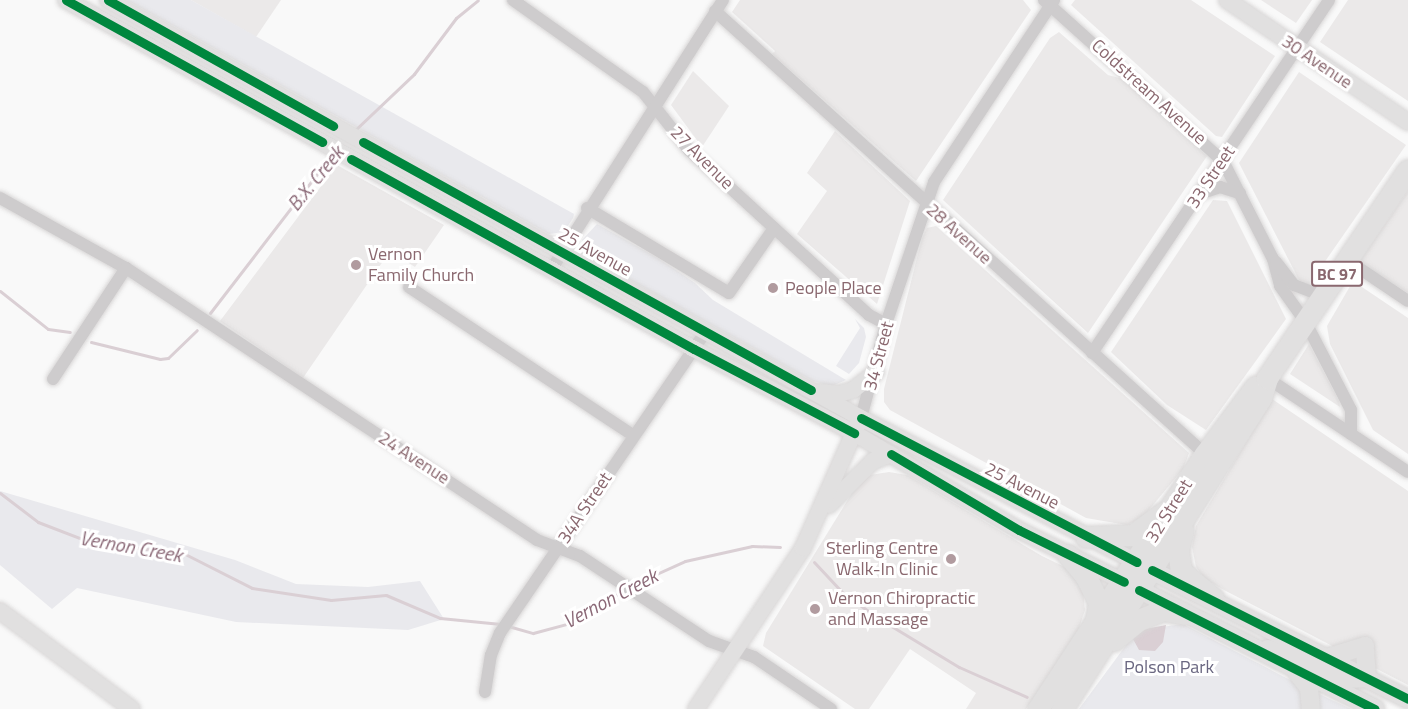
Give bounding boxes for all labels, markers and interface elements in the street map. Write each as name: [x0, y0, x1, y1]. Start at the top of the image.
street label: 30 Avenue: [1278, 31, 1356, 93]
street label: Coldstream Avenue: [1087, 35, 1211, 149]
street label: 27 Avenue: [666, 122, 738, 194]
water label: B.X. Creek: [282, 141, 348, 215]
street label: 33 Street: [1182, 142, 1240, 212]
street label: 28 Avenue: [922, 199, 996, 269]
street label: 25 Avenue: [555, 223, 635, 281]
place label: Vernon Family Church: [368, 244, 474, 286]
marker: Vernon Family Church: [349, 258, 363, 272]
road number: BC 97: [1310, 261, 1364, 287]
place label: People Place: [785, 277, 882, 299]
marker: People Place: [766, 281, 780, 295]
street label: 34 Street: [859, 319, 899, 393]
street label: 24 Avenue: [374, 427, 454, 489]
street label: 25 Avenue: [981, 458, 1063, 514]
street label: 34A Street: [553, 468, 617, 548]
street label: 32 Street: [1141, 475, 1197, 547]
water label: Vernon Creek: [78, 525, 184, 567]
place label: Sterling Centre Walk-In Clinic: [826, 538, 938, 580]
marker: Sterling Centre Walk-In Clinic: [942, 550, 960, 568]
water label: Vernon Creek: [559, 563, 661, 633]
place label: Vernon Chiropractic and Massage: [828, 588, 976, 630]
marker: Vernon Chiropractic and Massage: [806, 600, 824, 618]
park label: Polson Park: [1124, 656, 1214, 678]

